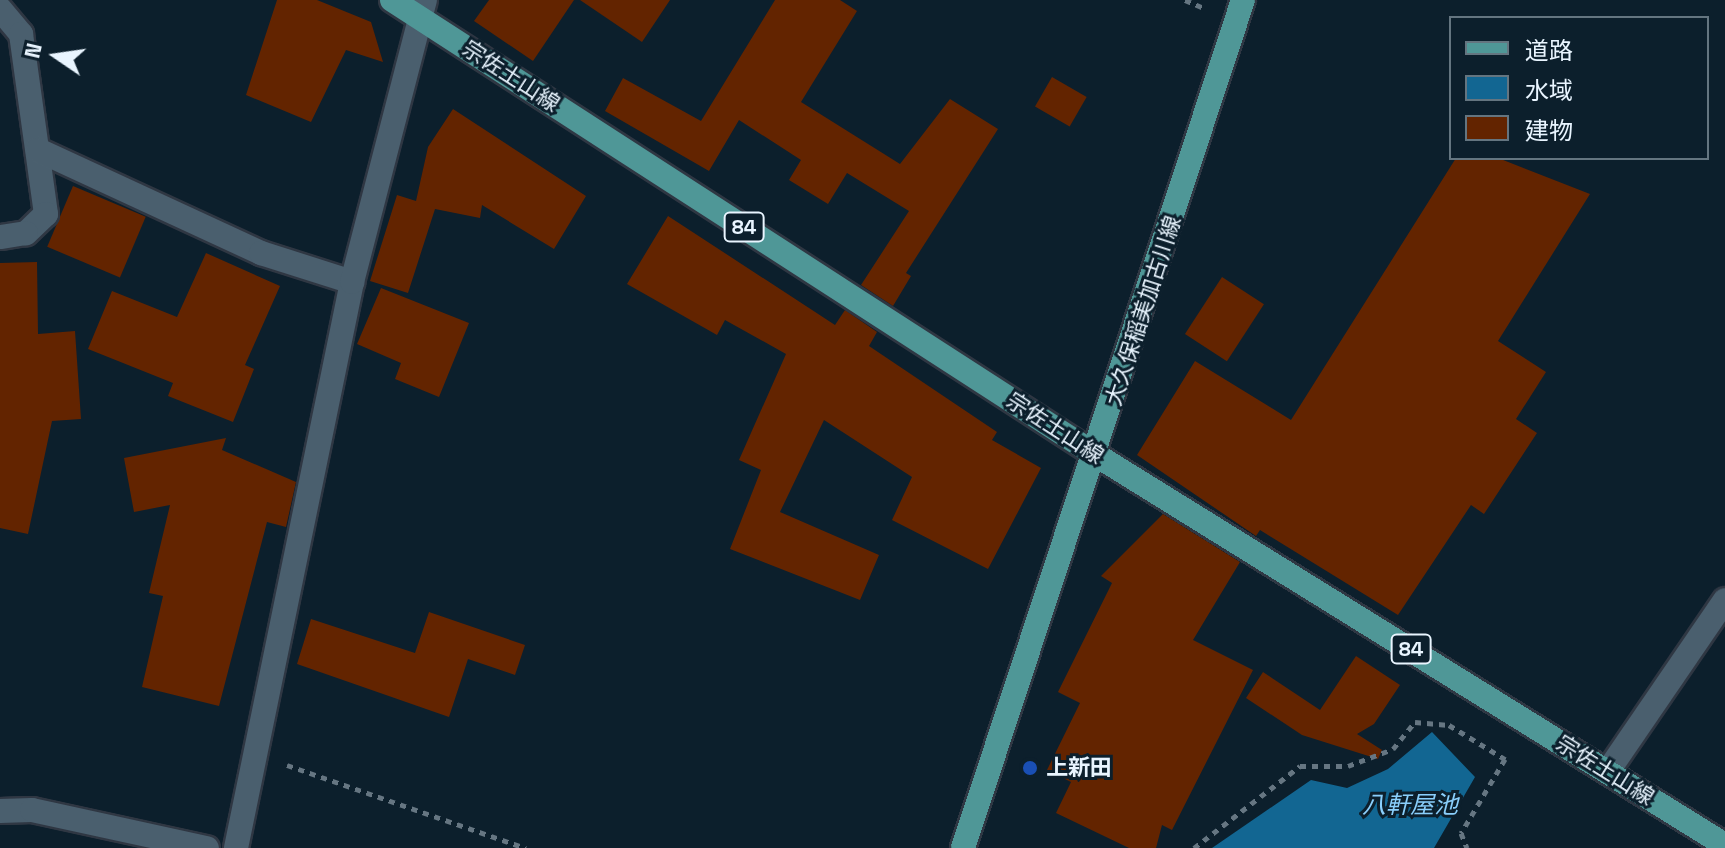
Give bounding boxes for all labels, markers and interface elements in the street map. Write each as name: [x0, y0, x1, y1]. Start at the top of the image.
north arrow: [16, 16, 96, 96]
legend: [1449, 16, 1709, 160]
street label: 宗佐土山線: [458, 35, 564, 117]
text: 道路: [1525, 35, 1573, 66]
text: N: [17, 40, 48, 61]
text: 水域: [1525, 75, 1573, 106]
text: 建物: [1525, 115, 1573, 146]
road number: 84: [722, 211, 766, 243]
street label: 大久保稲美加古川線: [1100, 213, 1186, 409]
street label: 宗佐土山線: [1002, 387, 1108, 469]
road number: 84: [1389, 633, 1433, 665]
street label: 宗佐土山線: [1551, 730, 1659, 810]
place label: 上新田: [1046, 755, 1112, 781]
marker: 上新田: [1021, 759, 1039, 777]
water label: 八軒屋池: [1362, 791, 1458, 819]

